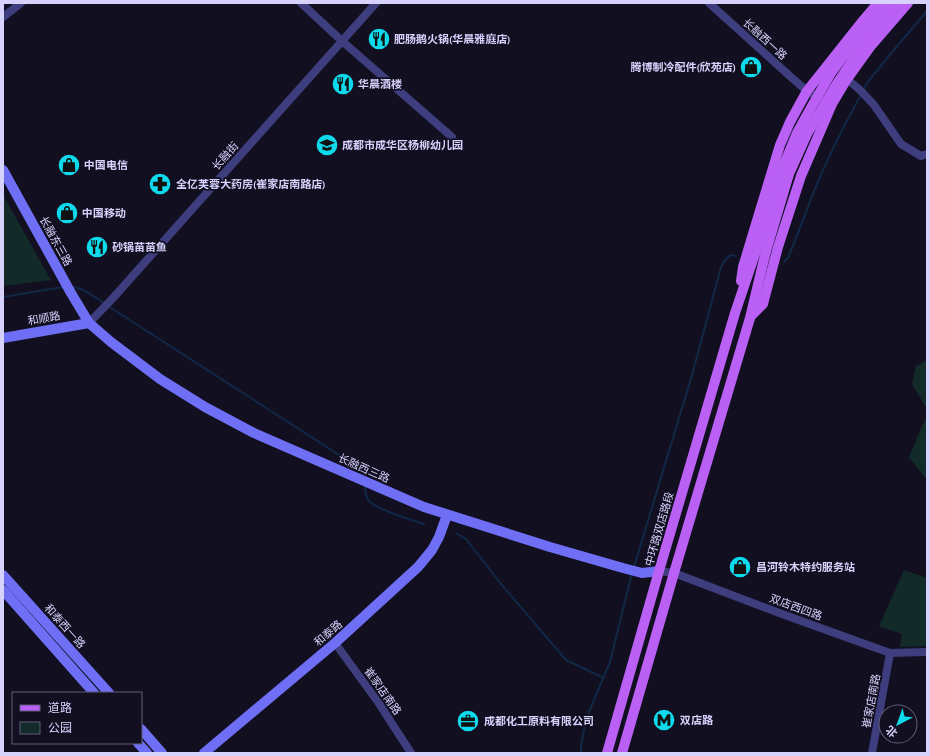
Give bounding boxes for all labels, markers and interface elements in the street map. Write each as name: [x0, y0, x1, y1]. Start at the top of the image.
street label: 长融西一路: [741, 16, 789, 62]
restaurant icon: 肥肠鹅火锅(华晨雅庭店): [366, 26, 392, 52]
place label: 肥肠鹅火锅(华晨雅庭店): [394, 33, 511, 45]
shop icon: 腾博制冷配件(欣苑店): [738, 54, 764, 80]
place label: 腾博制冷配件(欣苑店): [630, 61, 736, 73]
restaurant icon: 华晨酒楼: [330, 71, 356, 97]
place label: 华晨酒楼: [358, 78, 402, 90]
school or university icon: 成都市成华区杨柳幼儿园: [314, 132, 340, 158]
place label: 成都市成华区杨柳幼儿园: [342, 139, 463, 151]
street label: 长融街: [210, 140, 240, 172]
shop icon: 中国电信: [56, 152, 82, 178]
place label: 中国电信: [84, 159, 128, 171]
pharmacy icon: 全亿芙蓉大药房(崔家店南路店): [147, 171, 173, 197]
place label: 全亿芙蓉大药房(崔家店南路店): [176, 178, 326, 190]
shop icon: 中国移动: [54, 200, 80, 226]
place label: 中国移动: [82, 207, 126, 219]
street label: 长融东三路: [37, 214, 75, 268]
restaurant icon: 砂锅苗苗鱼: [84, 234, 110, 260]
place label: 砂锅苗苗鱼: [112, 241, 167, 253]
street label: 和顺路: [27, 309, 61, 327]
street label: 长融西三路: [336, 451, 392, 485]
street label: 中环路双店路段: [643, 490, 675, 568]
shop icon: 昌河铃木特约服务站: [727, 554, 753, 580]
place label: 昌河铃木特约服务站: [756, 561, 855, 573]
street label: 双店西四路: [768, 592, 824, 622]
street label: 和泰西一路: [42, 602, 88, 650]
street label: 和泰路: [312, 618, 344, 648]
street label: 崔家店南路: [362, 665, 404, 717]
street label: 崔家店南路: [860, 673, 882, 729]
legend: [12, 692, 142, 744]
text: 道路: [48, 701, 72, 714]
north arrow: [878, 704, 918, 744]
metro station icon: 双店路: [651, 707, 677, 733]
office icon: 成都化工原料有限公司: [455, 708, 481, 734]
place label: 双店路: [680, 714, 714, 726]
place label: 成都化工原料有限公司: [484, 715, 594, 727]
text: 公园: [48, 722, 72, 734]
text: 北: [884, 723, 900, 739]

